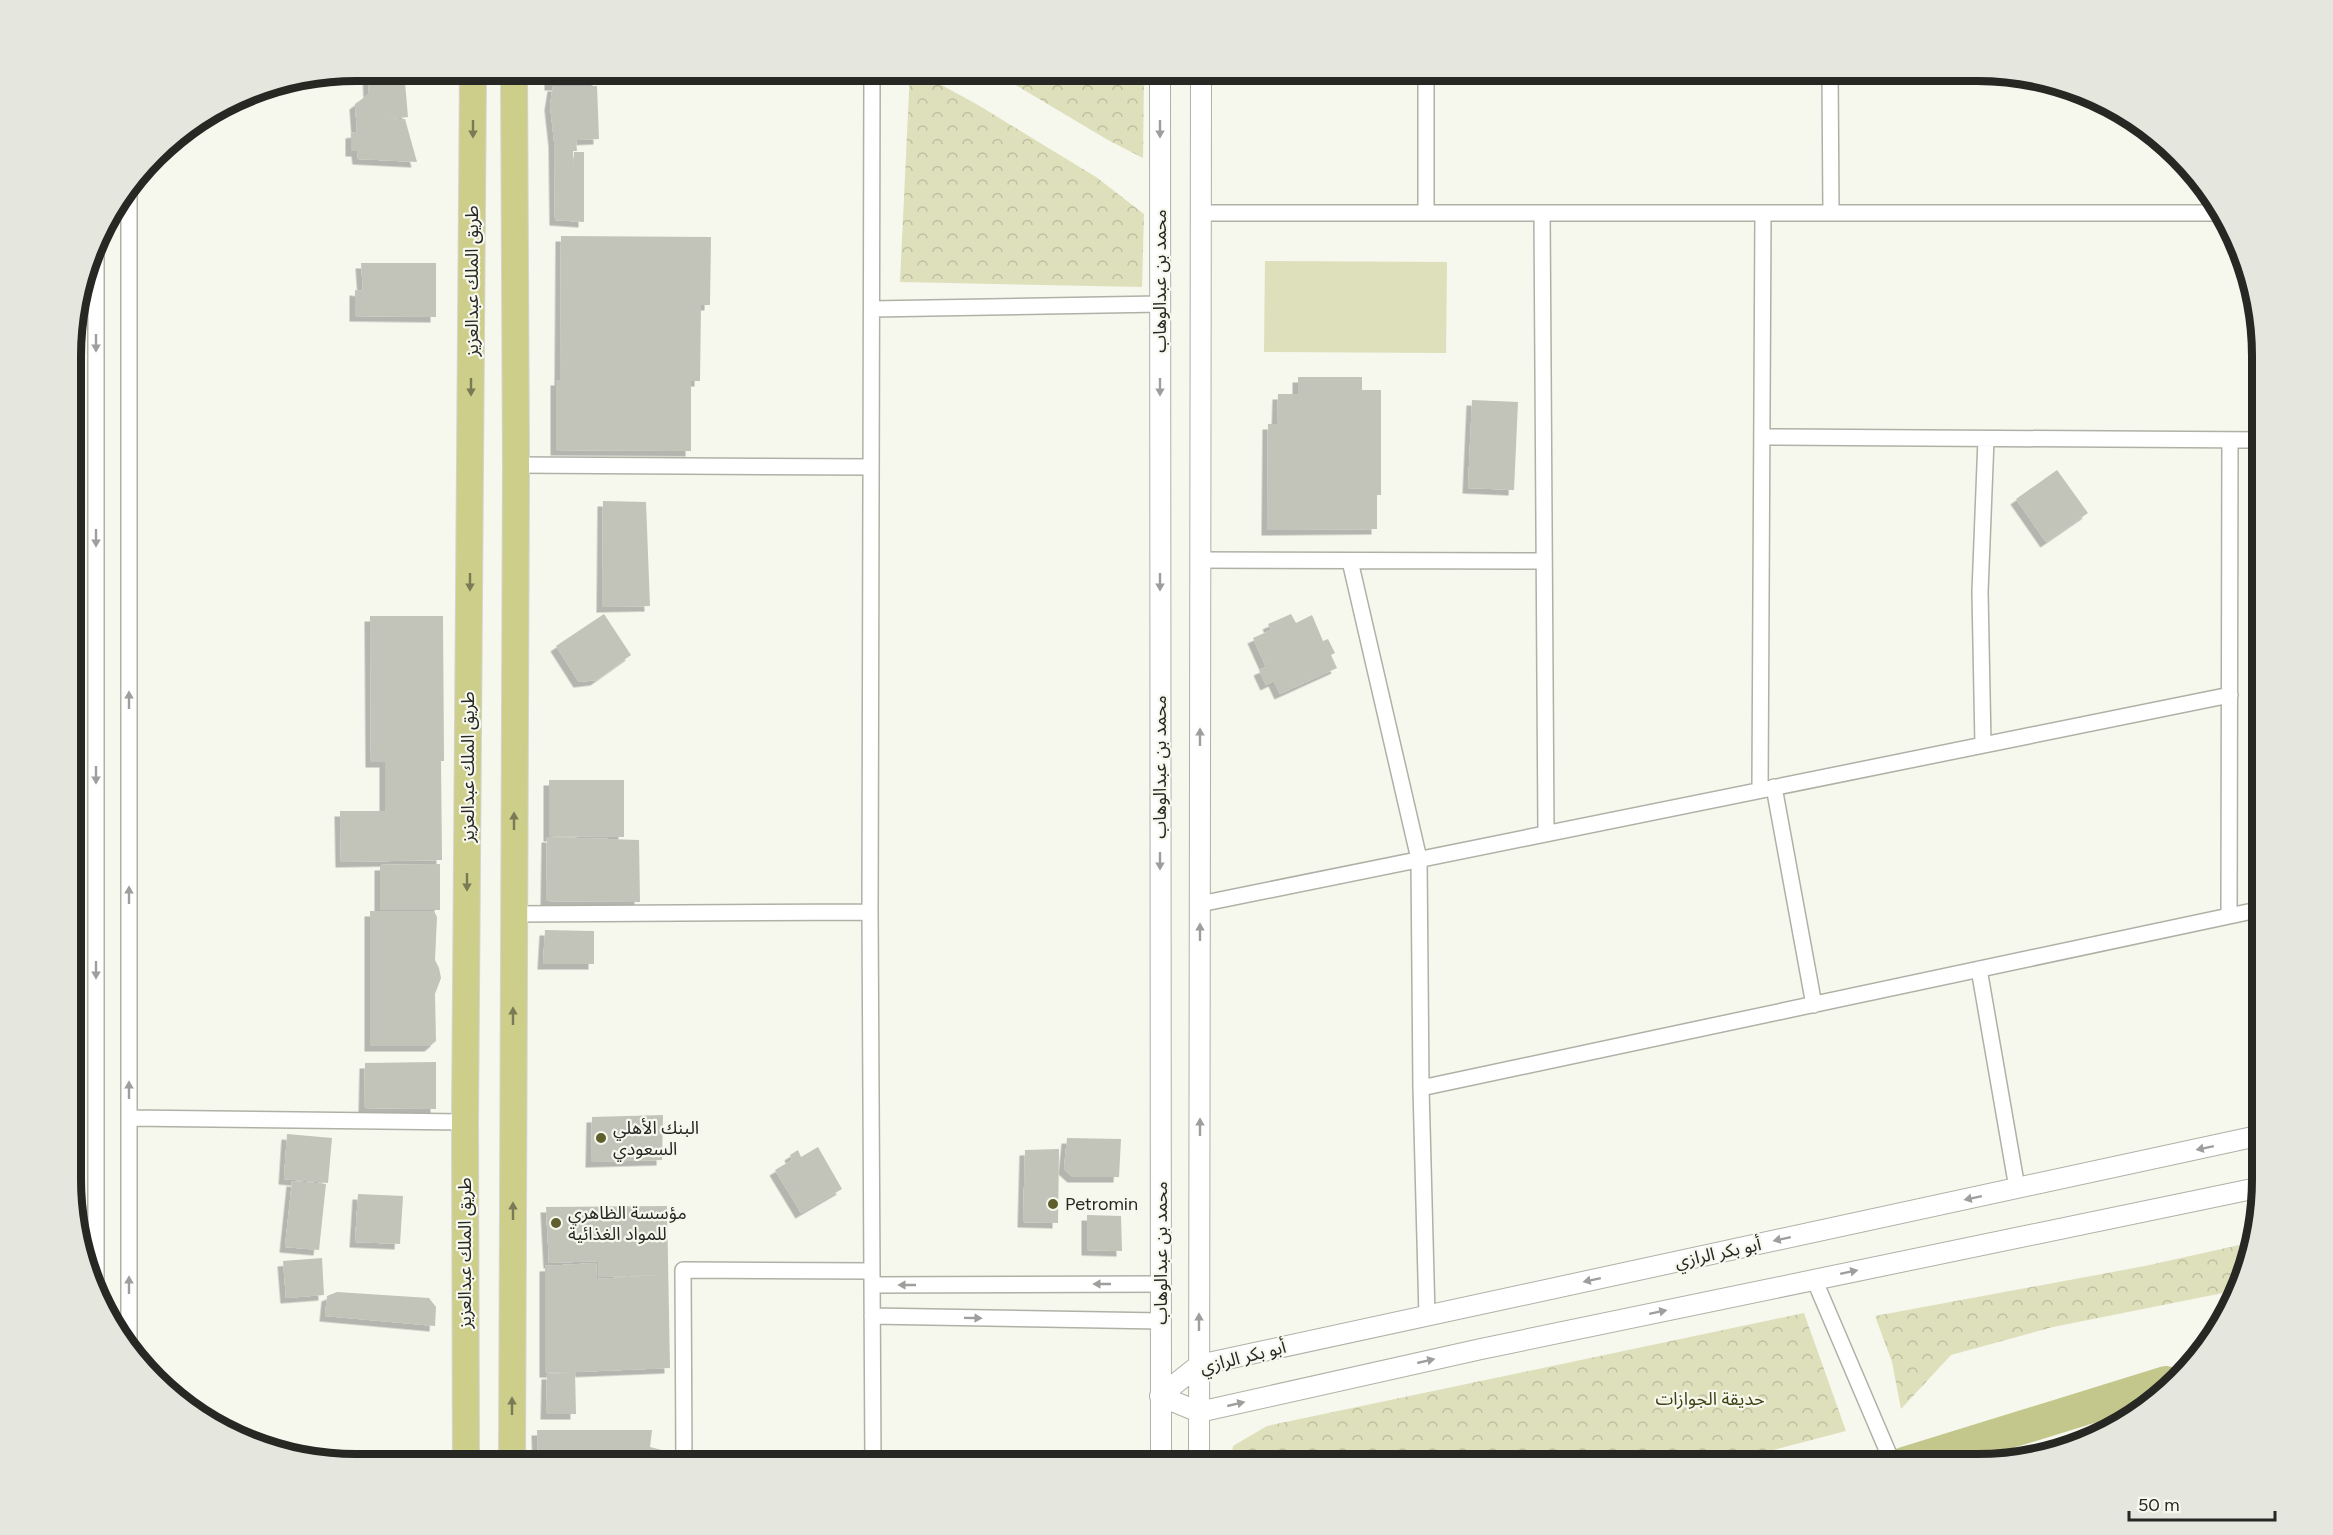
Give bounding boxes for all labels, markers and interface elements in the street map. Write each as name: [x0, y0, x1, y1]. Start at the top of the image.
one-way arrow: [468, 119, 478, 138]
one-way arrow: [1155, 120, 1165, 139]
street label: طريق الملك عبدالعزيز: [461, 205, 483, 358]
street label: محمد بن عبدالوهاب: [1149, 209, 1171, 353]
one-way arrow: [91, 334, 101, 353]
one-way arrow: [466, 377, 476, 396]
one-way arrow: [1155, 378, 1165, 397]
one-way arrow: [91, 529, 101, 548]
one-way arrow: [465, 572, 474, 591]
one-way arrow: [1155, 573, 1165, 592]
one-way arrow: [124, 690, 134, 709]
street label: طريق الملك عبدالعزيز: [457, 691, 479, 844]
street label: محمد بن عبدالوهاب: [1149, 695, 1171, 839]
one-way arrow: [1195, 727, 1205, 746]
one-way arrow: [91, 766, 101, 785]
one-way arrow: [509, 811, 519, 830]
one-way arrow: [1155, 852, 1165, 871]
one-way arrow: [462, 872, 472, 891]
one-way arrow: [124, 885, 134, 904]
one-way arrow: [1195, 922, 1205, 941]
one-way arrow: [91, 961, 101, 980]
one-way arrow: [508, 1006, 518, 1025]
one-way arrow: [124, 1080, 134, 1099]
place label: البنك الأهلي السعودي: [613, 1117, 699, 1162]
one-way arrow: [1195, 1117, 1205, 1136]
marker: البنك الأهلي السعودي: [594, 1131, 608, 1145]
one-way arrow: [2195, 1143, 2214, 1153]
street label: طريق الملك عبدالعزيز: [454, 1177, 476, 1330]
street label: محمد بن عبدالوهاب: [1150, 1181, 1172, 1325]
place label: Petromin: [1065, 1193, 1138, 1215]
one-way arrow: [1964, 1193, 1982, 1203]
marker: Petromin: [1046, 1197, 1060, 1211]
one-way arrow: [508, 1201, 518, 1220]
place label: مؤسسة الظاهري للمواد الغذائية: [568, 1202, 687, 1245]
marker: مؤسسة الظاهري للمواد الغذائية: [549, 1216, 563, 1230]
street label: أبو بكر الرازي: [1673, 1233, 1764, 1275]
one-way arrow: [1773, 1235, 1792, 1244]
one-way arrow: [1839, 1267, 1858, 1276]
one-way arrow: [124, 1275, 134, 1294]
one-way arrow: [1582, 1276, 1601, 1285]
one-way arrow: [1093, 1279, 1112, 1289]
one-way arrow: [898, 1280, 917, 1290]
one-way arrow: [1648, 1307, 1667, 1316]
one-way arrow: [1194, 1312, 1204, 1331]
one-way arrow: [963, 1313, 982, 1323]
street label: أبو بكر الرازي: [1198, 1335, 1289, 1380]
one-way arrow: [1417, 1356, 1436, 1365]
park label: حديقة الجوازات: [1655, 1388, 1765, 1410]
one-way arrow: [507, 1396, 517, 1415]
one-way arrow: [1227, 1399, 1246, 1408]
scale bar: [2129, 1484, 2274, 1522]
text: 50 m: [2138, 1494, 2180, 1516]

